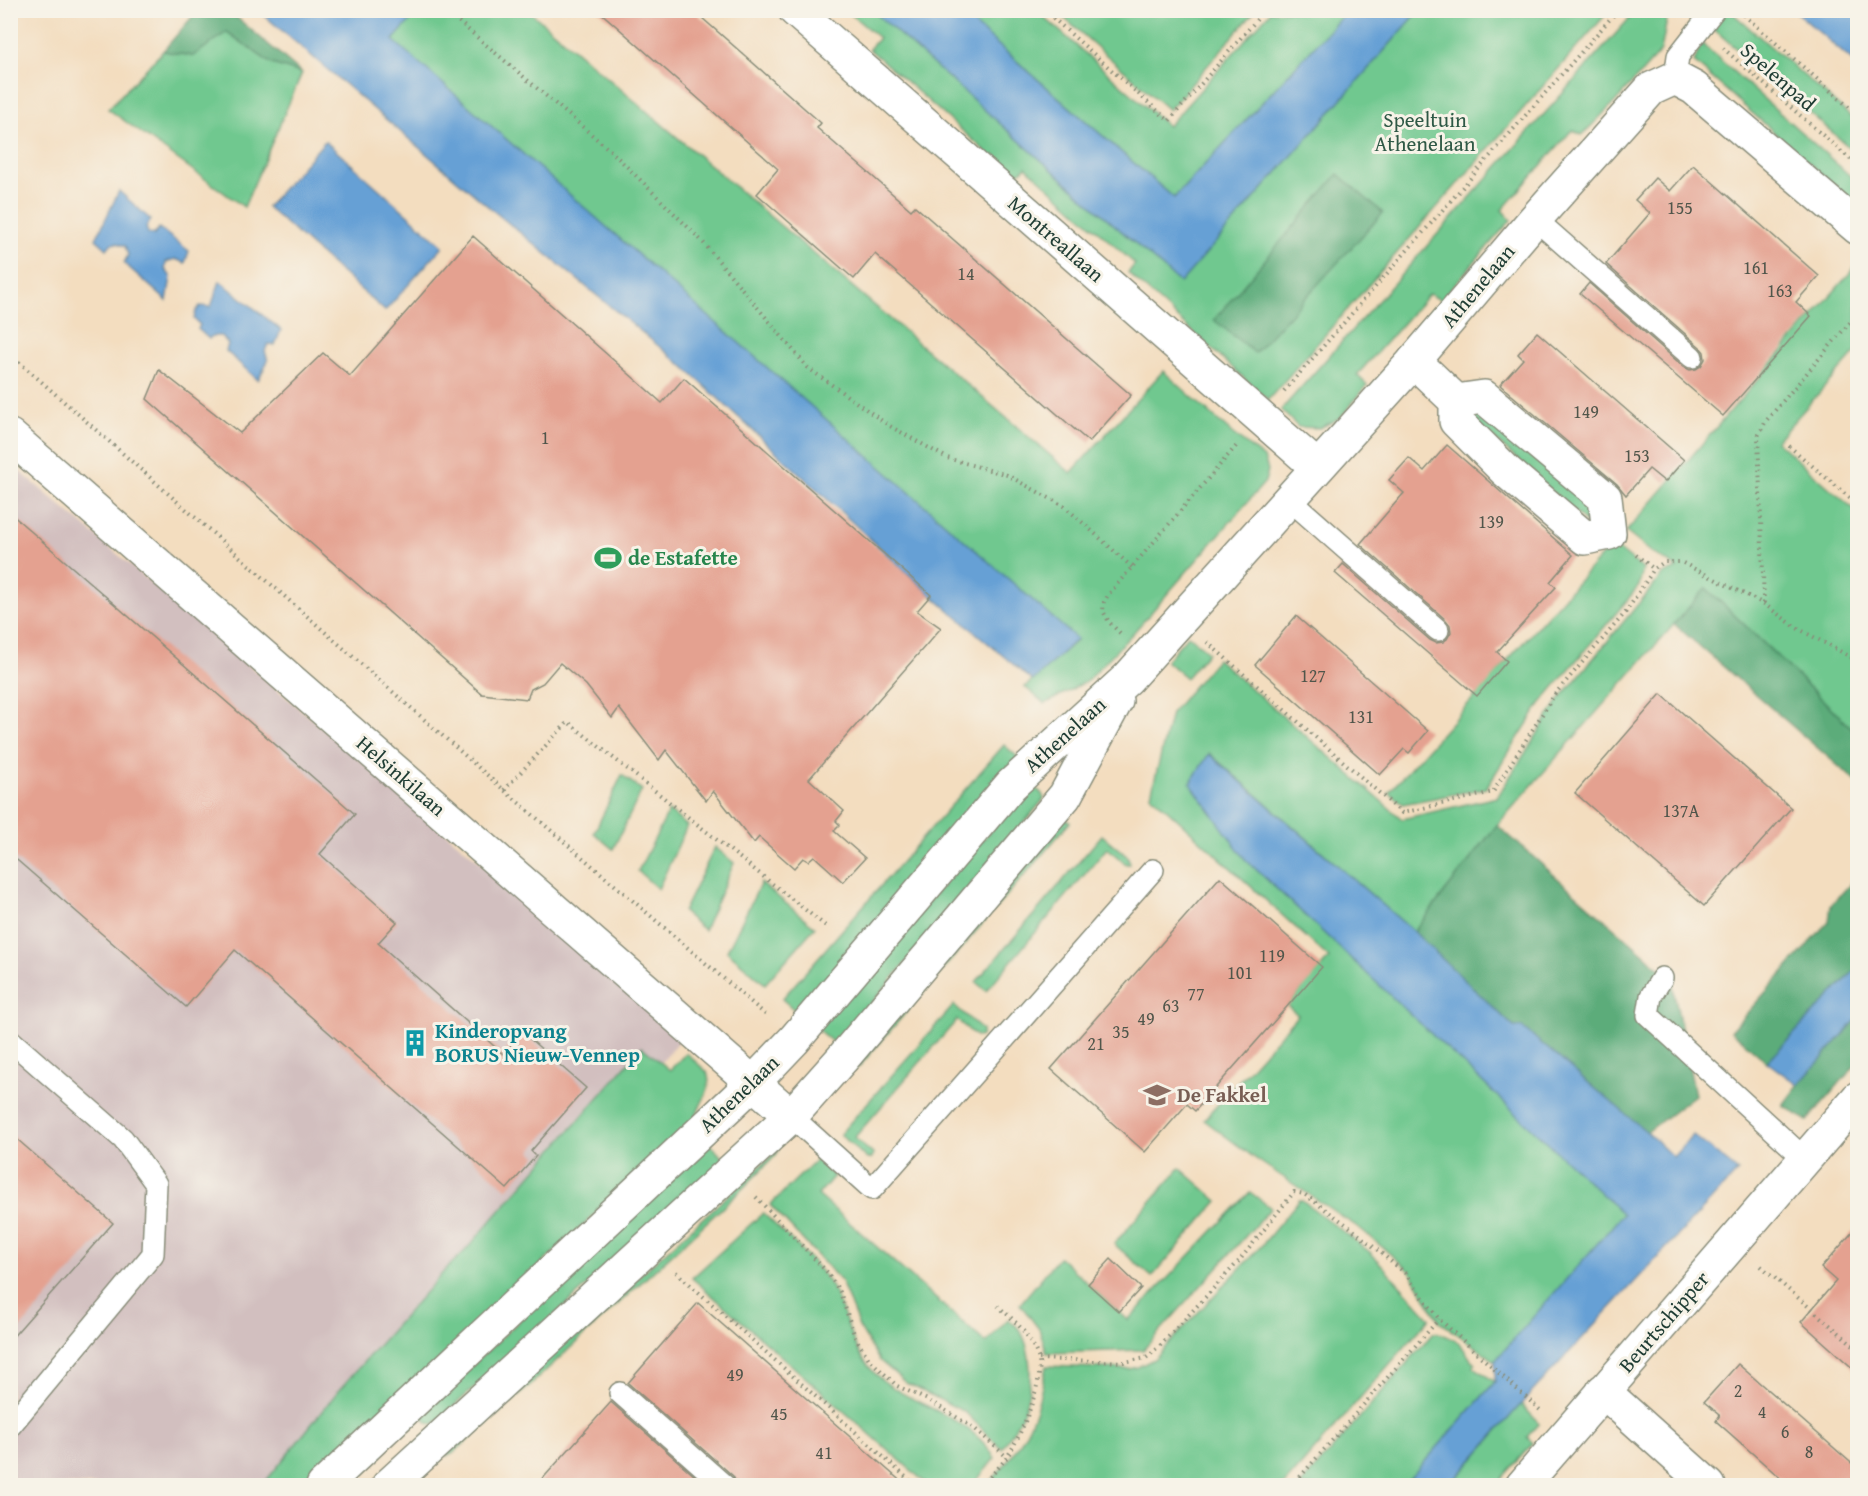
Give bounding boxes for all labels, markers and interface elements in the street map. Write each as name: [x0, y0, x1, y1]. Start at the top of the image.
street label: Spelenpad: [1734, 35, 1824, 119]
park label: Speeltuin Athenelaan: [1375, 104, 1476, 159]
street label: Montreallaan: [1001, 188, 1111, 289]
house number: 155: [1667, 194, 1693, 221]
street label: Athenelaan: [1433, 237, 1522, 334]
house number: 161: [1743, 254, 1769, 281]
house number: 14: [957, 260, 975, 287]
house number: 163: [1767, 277, 1793, 304]
house number: 149: [1573, 398, 1599, 425]
house number: 1: [541, 424, 549, 451]
house number: 153: [1624, 442, 1650, 469]
house number: 139: [1478, 508, 1504, 535]
place label: de Estafette: [628, 542, 738, 573]
sports icon: de Estafette: [593, 543, 623, 573]
house number: 127: [1300, 662, 1326, 689]
street label: Athenelaan: [1017, 689, 1113, 780]
house number: 131: [1348, 703, 1374, 730]
street label: Helsinkilaan: [350, 728, 453, 823]
house number: 137A: [1663, 797, 1700, 824]
house number: 119: [1259, 942, 1285, 969]
house number: 101: [1227, 959, 1253, 986]
house number: 77: [1187, 980, 1205, 1007]
house number: 63: [1162, 992, 1180, 1019]
house number: 49: [1137, 1005, 1155, 1032]
place label: Kinderopvang BORUS Nieuw-Vennep: [435, 1015, 640, 1070]
house number: 35: [1112, 1018, 1130, 1045]
building icon: Kinderopvang BORUS Nieuw-Vennep: [400, 1028, 430, 1058]
house number: 21: [1087, 1030, 1105, 1057]
street label: Athenelaan: [692, 1047, 786, 1140]
place label: De Fakkel: [1177, 1079, 1267, 1110]
school or university icon: De Fakkel: [1142, 1080, 1172, 1110]
street label: Beurtschipper: [1611, 1264, 1717, 1379]
house number: 49: [726, 1361, 744, 1388]
house number: 2: [1734, 1377, 1742, 1404]
house number: 4: [1758, 1398, 1766, 1425]
house number: 45: [770, 1400, 788, 1427]
house number: 6: [1781, 1418, 1789, 1445]
house number: 8: [1805, 1438, 1813, 1465]
house number: 41: [815, 1439, 833, 1466]

